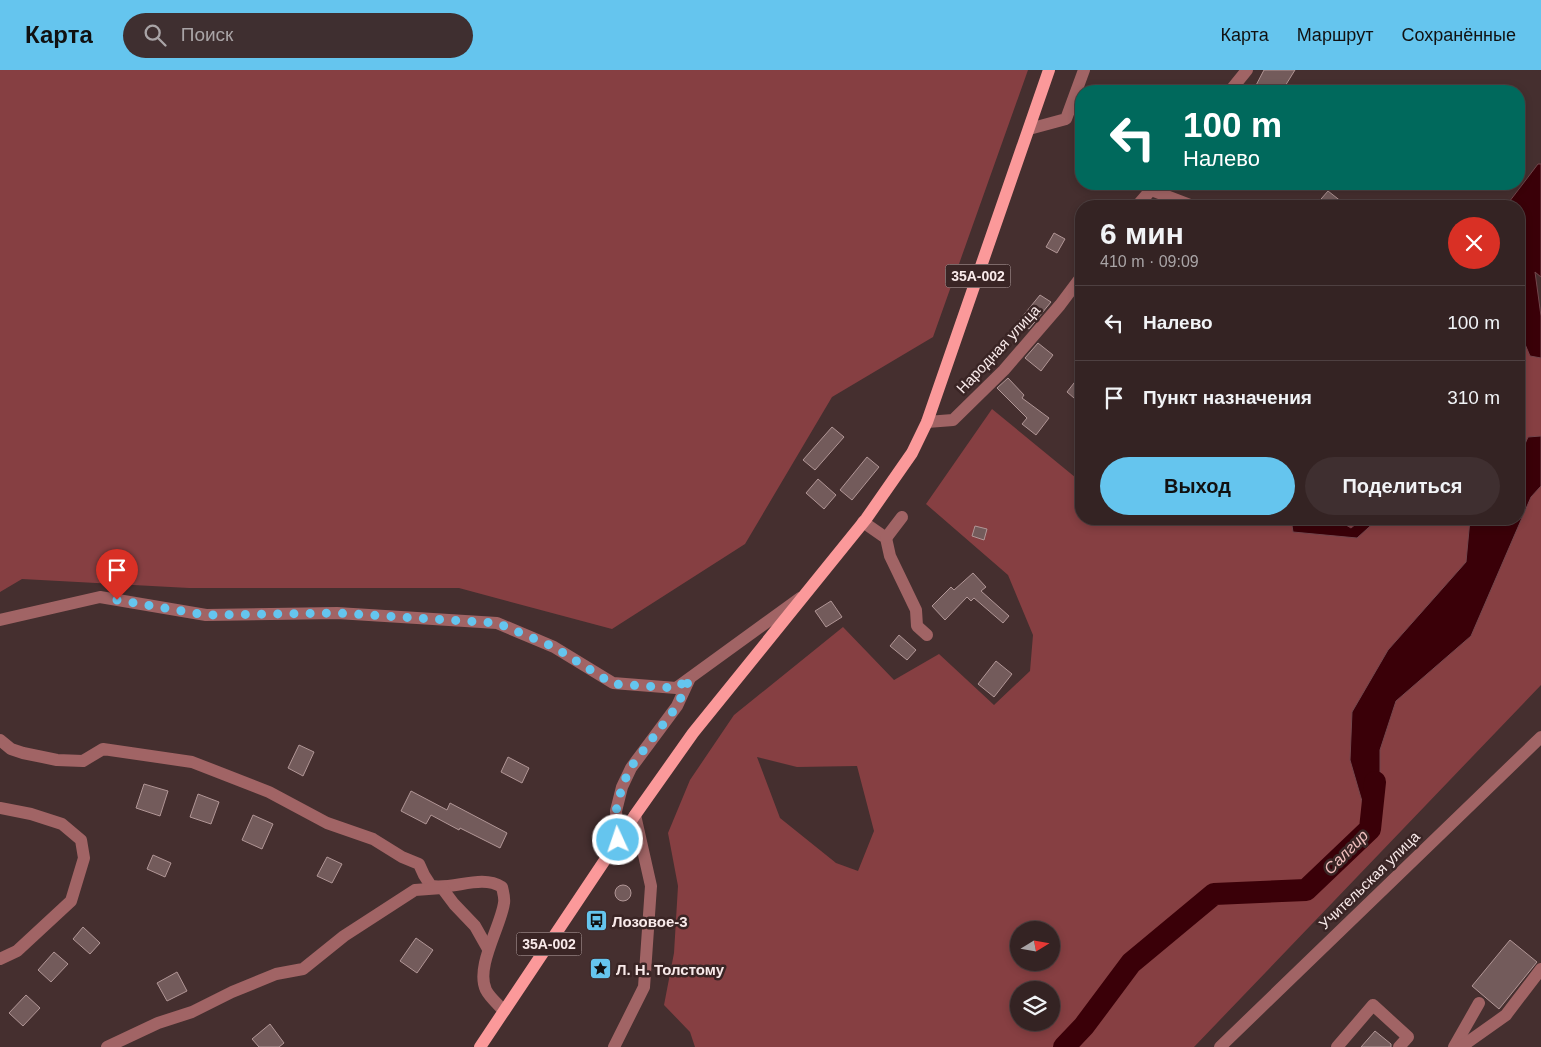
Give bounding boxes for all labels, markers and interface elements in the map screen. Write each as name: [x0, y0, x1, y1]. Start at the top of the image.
search box: [123, 13, 473, 58]
text: Карта: [25, 21, 93, 48]
icon: search: [141, 21, 169, 49]
text: Поиск: [181, 24, 233, 45]
text: Карта: [1221, 25, 1269, 45]
text: Маршрут: [1297, 25, 1373, 45]
text: Сохранённые: [1401, 25, 1516, 45]
icon: left: [1100, 105, 1165, 170]
text: 100 m: [1183, 105, 1282, 144]
text: Налево: [1183, 146, 1260, 171]
text: 6 мин: [1100, 217, 1184, 250]
button: close: [1448, 217, 1500, 269]
text: 410 m · 09:09: [1100, 253, 1199, 270]
road number: 35А-002: [946, 265, 1010, 288]
street label: Народная улица: [953, 301, 1044, 397]
icon: left: [1100, 309, 1128, 337]
text: Налево: [1143, 312, 1213, 333]
text: 100 m: [1447, 312, 1500, 333]
icon: arrive: [1100, 384, 1128, 412]
text: Пункт назначения: [1143, 387, 1312, 408]
text: 310 m: [1447, 387, 1500, 408]
button: Выход: [1100, 457, 1295, 515]
button: Поделиться: [1305, 457, 1500, 515]
pin: [96, 549, 138, 600]
icon: arrive: [103, 556, 131, 584]
position arrow: [591, 813, 643, 865]
water label: Салгир: [1320, 826, 1372, 878]
street label: Учительская улица: [1315, 827, 1423, 932]
bus stop icon: Лозовое-3: [584, 909, 608, 933]
place label: Лозовое-3: [612, 913, 688, 930]
north arrow: [1010, 921, 1060, 971]
map controls: [1010, 921, 1060, 1031]
road number: 35А-002: [516, 932, 582, 956]
place icon: Л. Н. Толстому: [588, 957, 612, 981]
place label: Л. Н. Толстому: [616, 961, 725, 978]
button: layers: [1010, 981, 1060, 1031]

